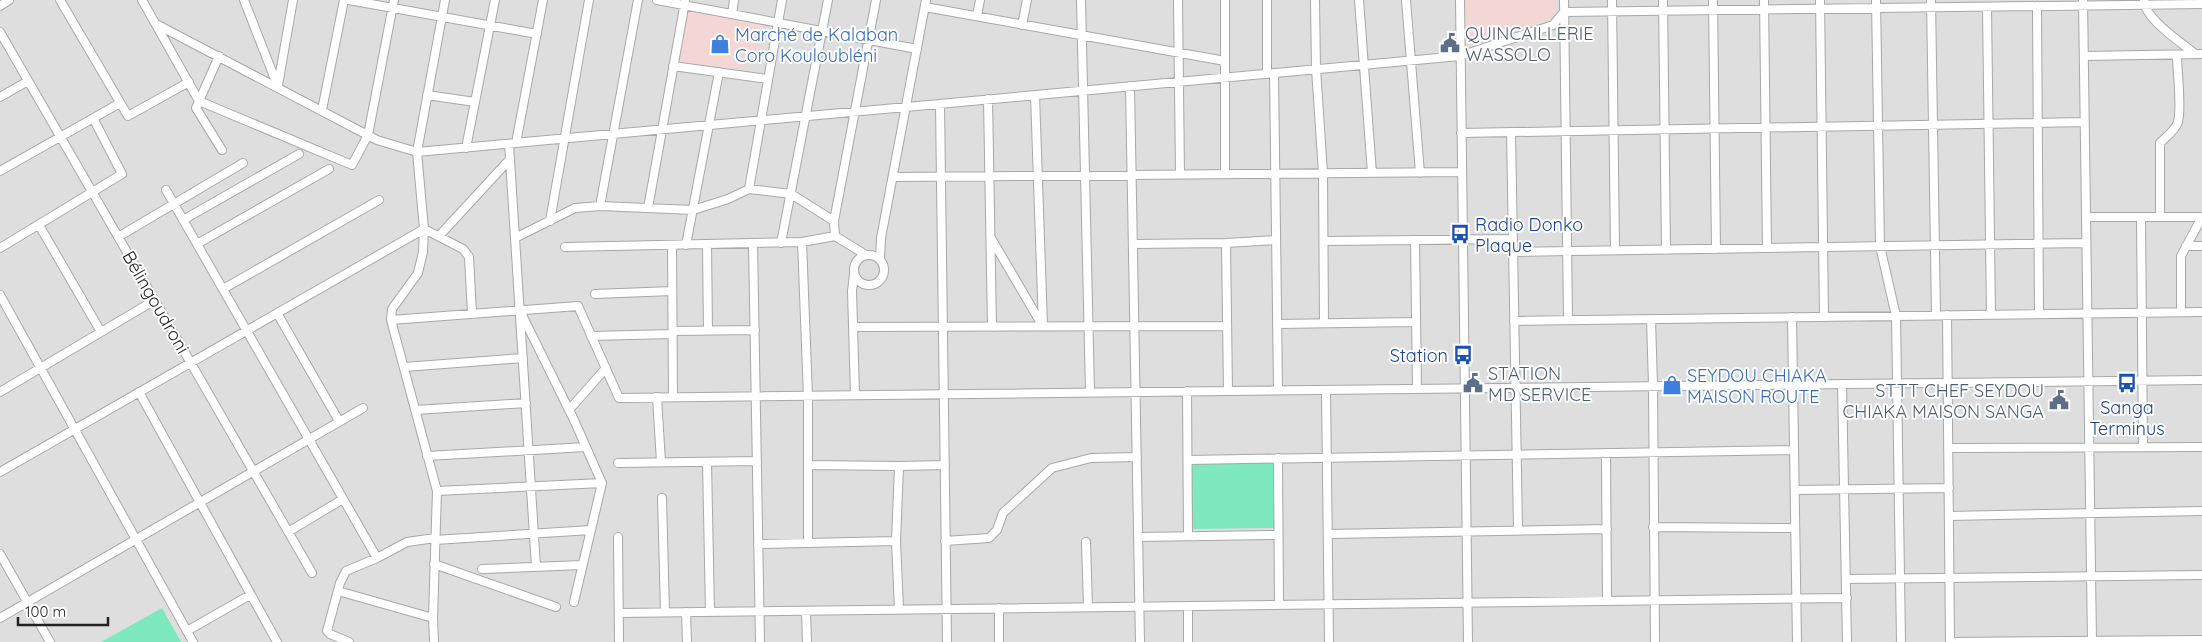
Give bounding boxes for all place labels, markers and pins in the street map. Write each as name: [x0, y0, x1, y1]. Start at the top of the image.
place label: QUINCAILLERIE WASSOLO: [1465, 22, 1593, 66]
place label: Marché de Kalaban Coro Kouloubléni: [735, 23, 898, 67]
public building icon: QUINCAILLERIE WASSOLO: [1439, 32, 1461, 54]
shop icon: Marché de Kalaban Coro Kouloubléni: [709, 33, 731, 55]
place label: Radio Donko Plaque: [1475, 213, 1583, 257]
bus stop icon: Radio Donko Plaque: [1449, 223, 1471, 245]
place label: Station: [1390, 344, 1448, 367]
bus stop icon: Station: [1452, 344, 1474, 366]
place label: STATION MD SERVICE: [1488, 362, 1591, 406]
place label: SEYDOU CHIAKA MAISON ROUTE: [1687, 364, 1827, 408]
public building icon: STATION MD SERVICE: [1462, 372, 1484, 394]
bus stop icon: Sanga Terminus: [2116, 372, 2138, 394]
shop icon: SEYDOU CHIAKA MAISON ROUTE: [1661, 374, 1683, 396]
place label: STTT CHEF SEYDOU CHIAKA MAISON SANGA: [1842, 379, 2044, 423]
public building icon: STTT CHEF SEYDOU CHIAKA MAISON SANGA: [2048, 389, 2070, 411]
place label: Sanga Terminus: [2089, 396, 2165, 440]

